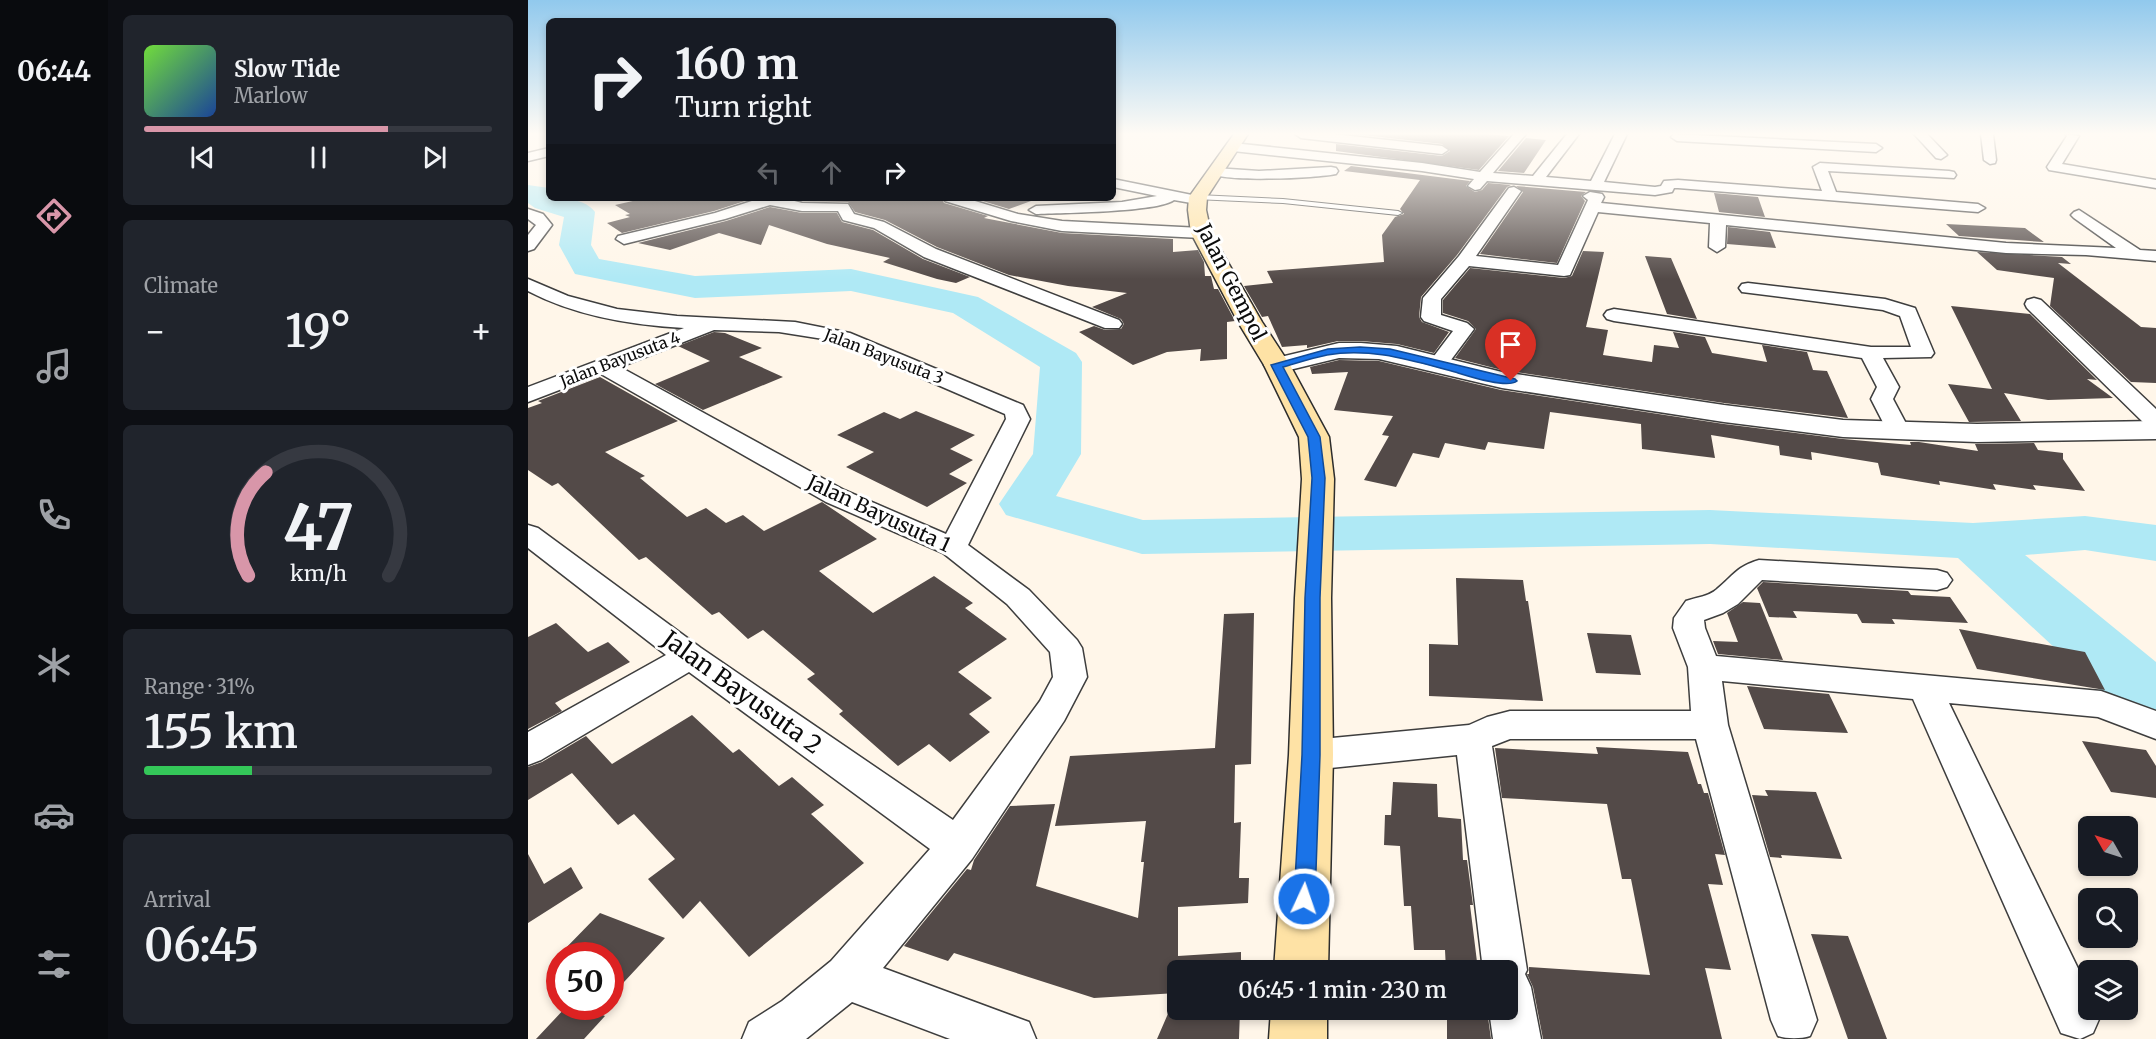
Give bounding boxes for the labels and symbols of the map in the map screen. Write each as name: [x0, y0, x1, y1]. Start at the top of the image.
street label: Jalan Gempol: [1191, 218, 1272, 345]
pin: [1485, 319, 1536, 381]
street label: Jalan Bayusuta 3: [820, 324, 947, 388]
street label: Jalan Bayusuta 4: [556, 327, 683, 391]
street label: Jalan Bayusuta 1: [802, 468, 955, 557]
street label: Jalan Bayusuta 2: [655, 623, 828, 760]
north arrow: [2078, 816, 2138, 876]
position arrow: [1272, 867, 1336, 931]
speed limit sign: 50: [546, 942, 624, 1020]

